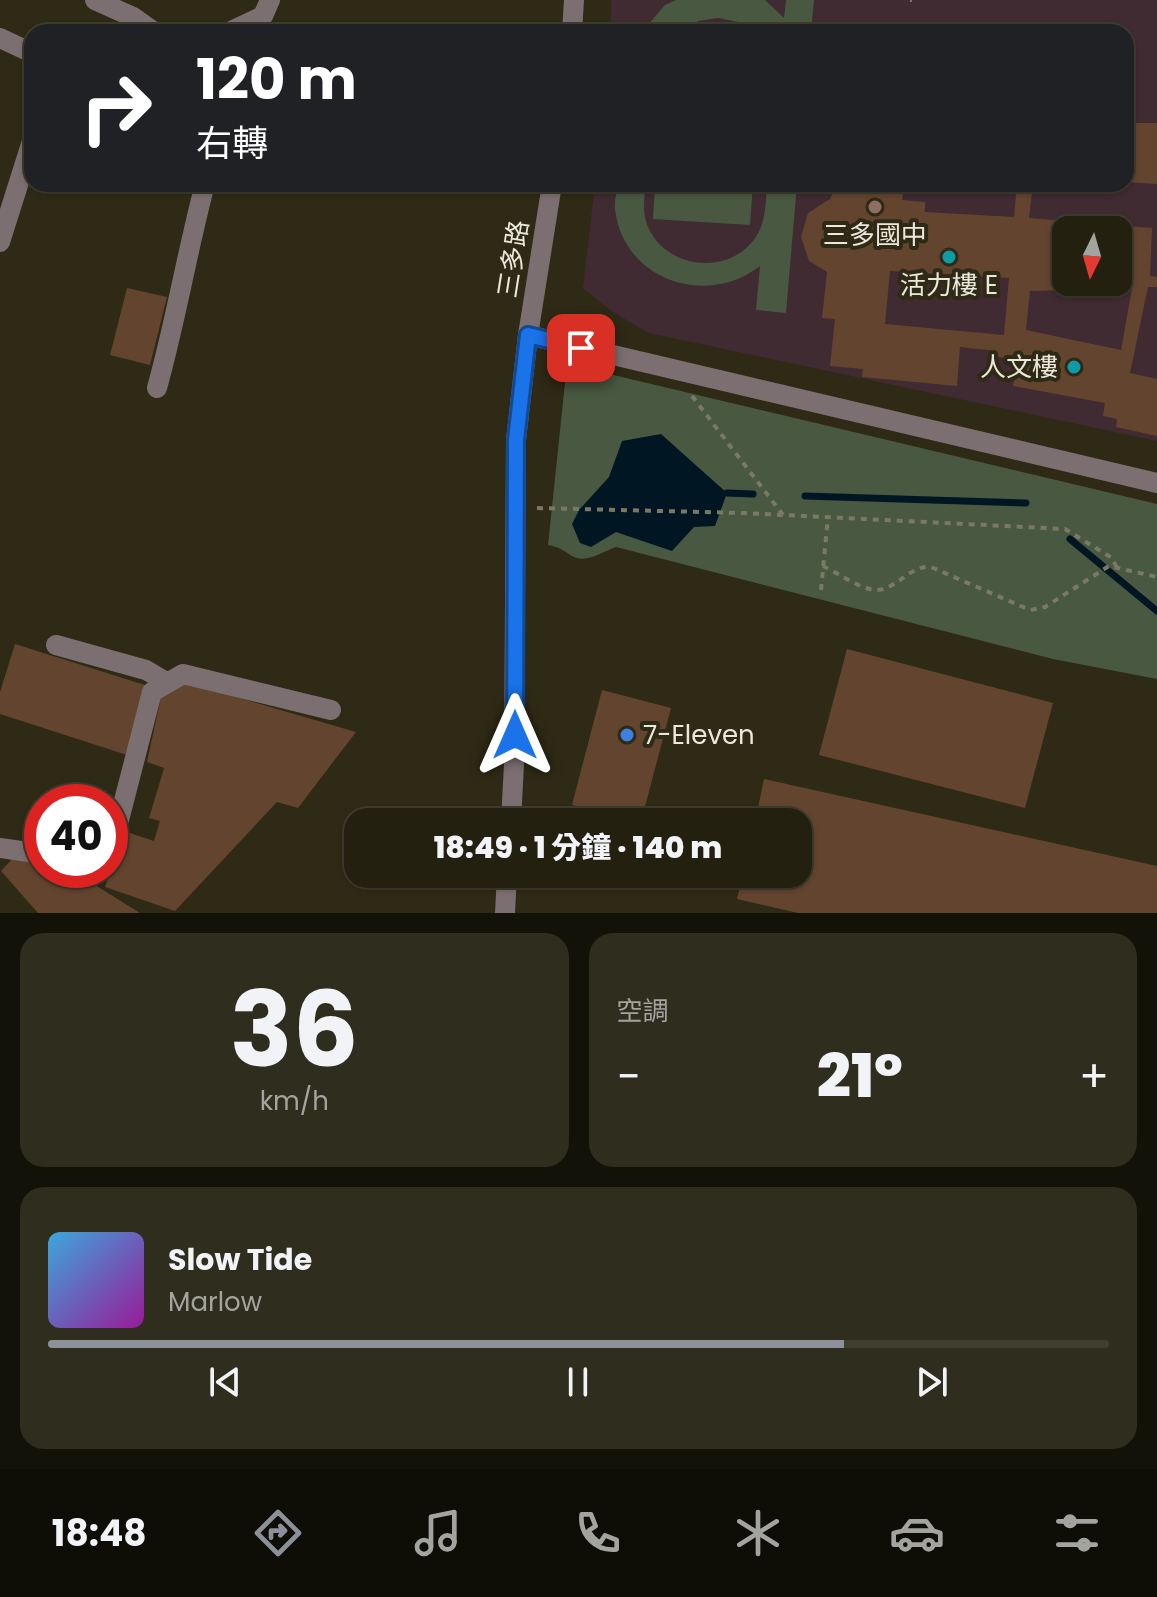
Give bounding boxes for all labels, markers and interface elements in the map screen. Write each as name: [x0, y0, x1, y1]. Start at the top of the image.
text: 120 m: [196, 40, 357, 119]
icon: right: [64, 56, 168, 160]
text: 右轉: [196, 118, 268, 169]
marker: 三多國中: [866, 198, 884, 216]
north arrow: [1052, 216, 1132, 296]
map controls: [1052, 216, 1132, 296]
place label: 三多國中: [823, 217, 927, 253]
street label: 三多路: [489, 218, 537, 300]
marker: 活力樓 E: [940, 248, 958, 266]
place label: 活力樓 E: [900, 267, 998, 303]
pin: [547, 314, 615, 382]
icon: arrive: [559, 326, 603, 370]
place label: 人文樓: [980, 349, 1058, 385]
marker: 人文樓: [1065, 358, 1083, 376]
position arrow: [473, 693, 557, 777]
place label: 7-Eleven: [643, 717, 755, 753]
marker: 7-Eleven: [618, 726, 636, 744]
speed limit sign: 40: [24, 784, 128, 888]
text: 18:49 · 1 分鐘 · 140 m: [434, 826, 722, 869]
text: 36: [230, 957, 359, 1102]
text: 空調: [617, 993, 669, 1029]
text: 21°: [817, 1034, 903, 1118]
text: −: [617, 1046, 641, 1107]
text: +: [1079, 1046, 1109, 1107]
text: km/h: [260, 1083, 329, 1119]
text: Slow Tide: [168, 1238, 312, 1281]
text: Marlow: [168, 1284, 262, 1320]
icon: previous: [203, 1360, 247, 1404]
icon: pause: [556, 1360, 600, 1404]
icon: next: [910, 1360, 954, 1404]
icon: directions: [250, 1505, 306, 1561]
icon: music: [410, 1505, 466, 1561]
icon: phone: [570, 1505, 626, 1561]
icon: climate: [730, 1505, 786, 1561]
icon: car: [889, 1505, 945, 1561]
icon: filters: [1049, 1505, 1105, 1561]
text: 18:48: [52, 1508, 147, 1559]

